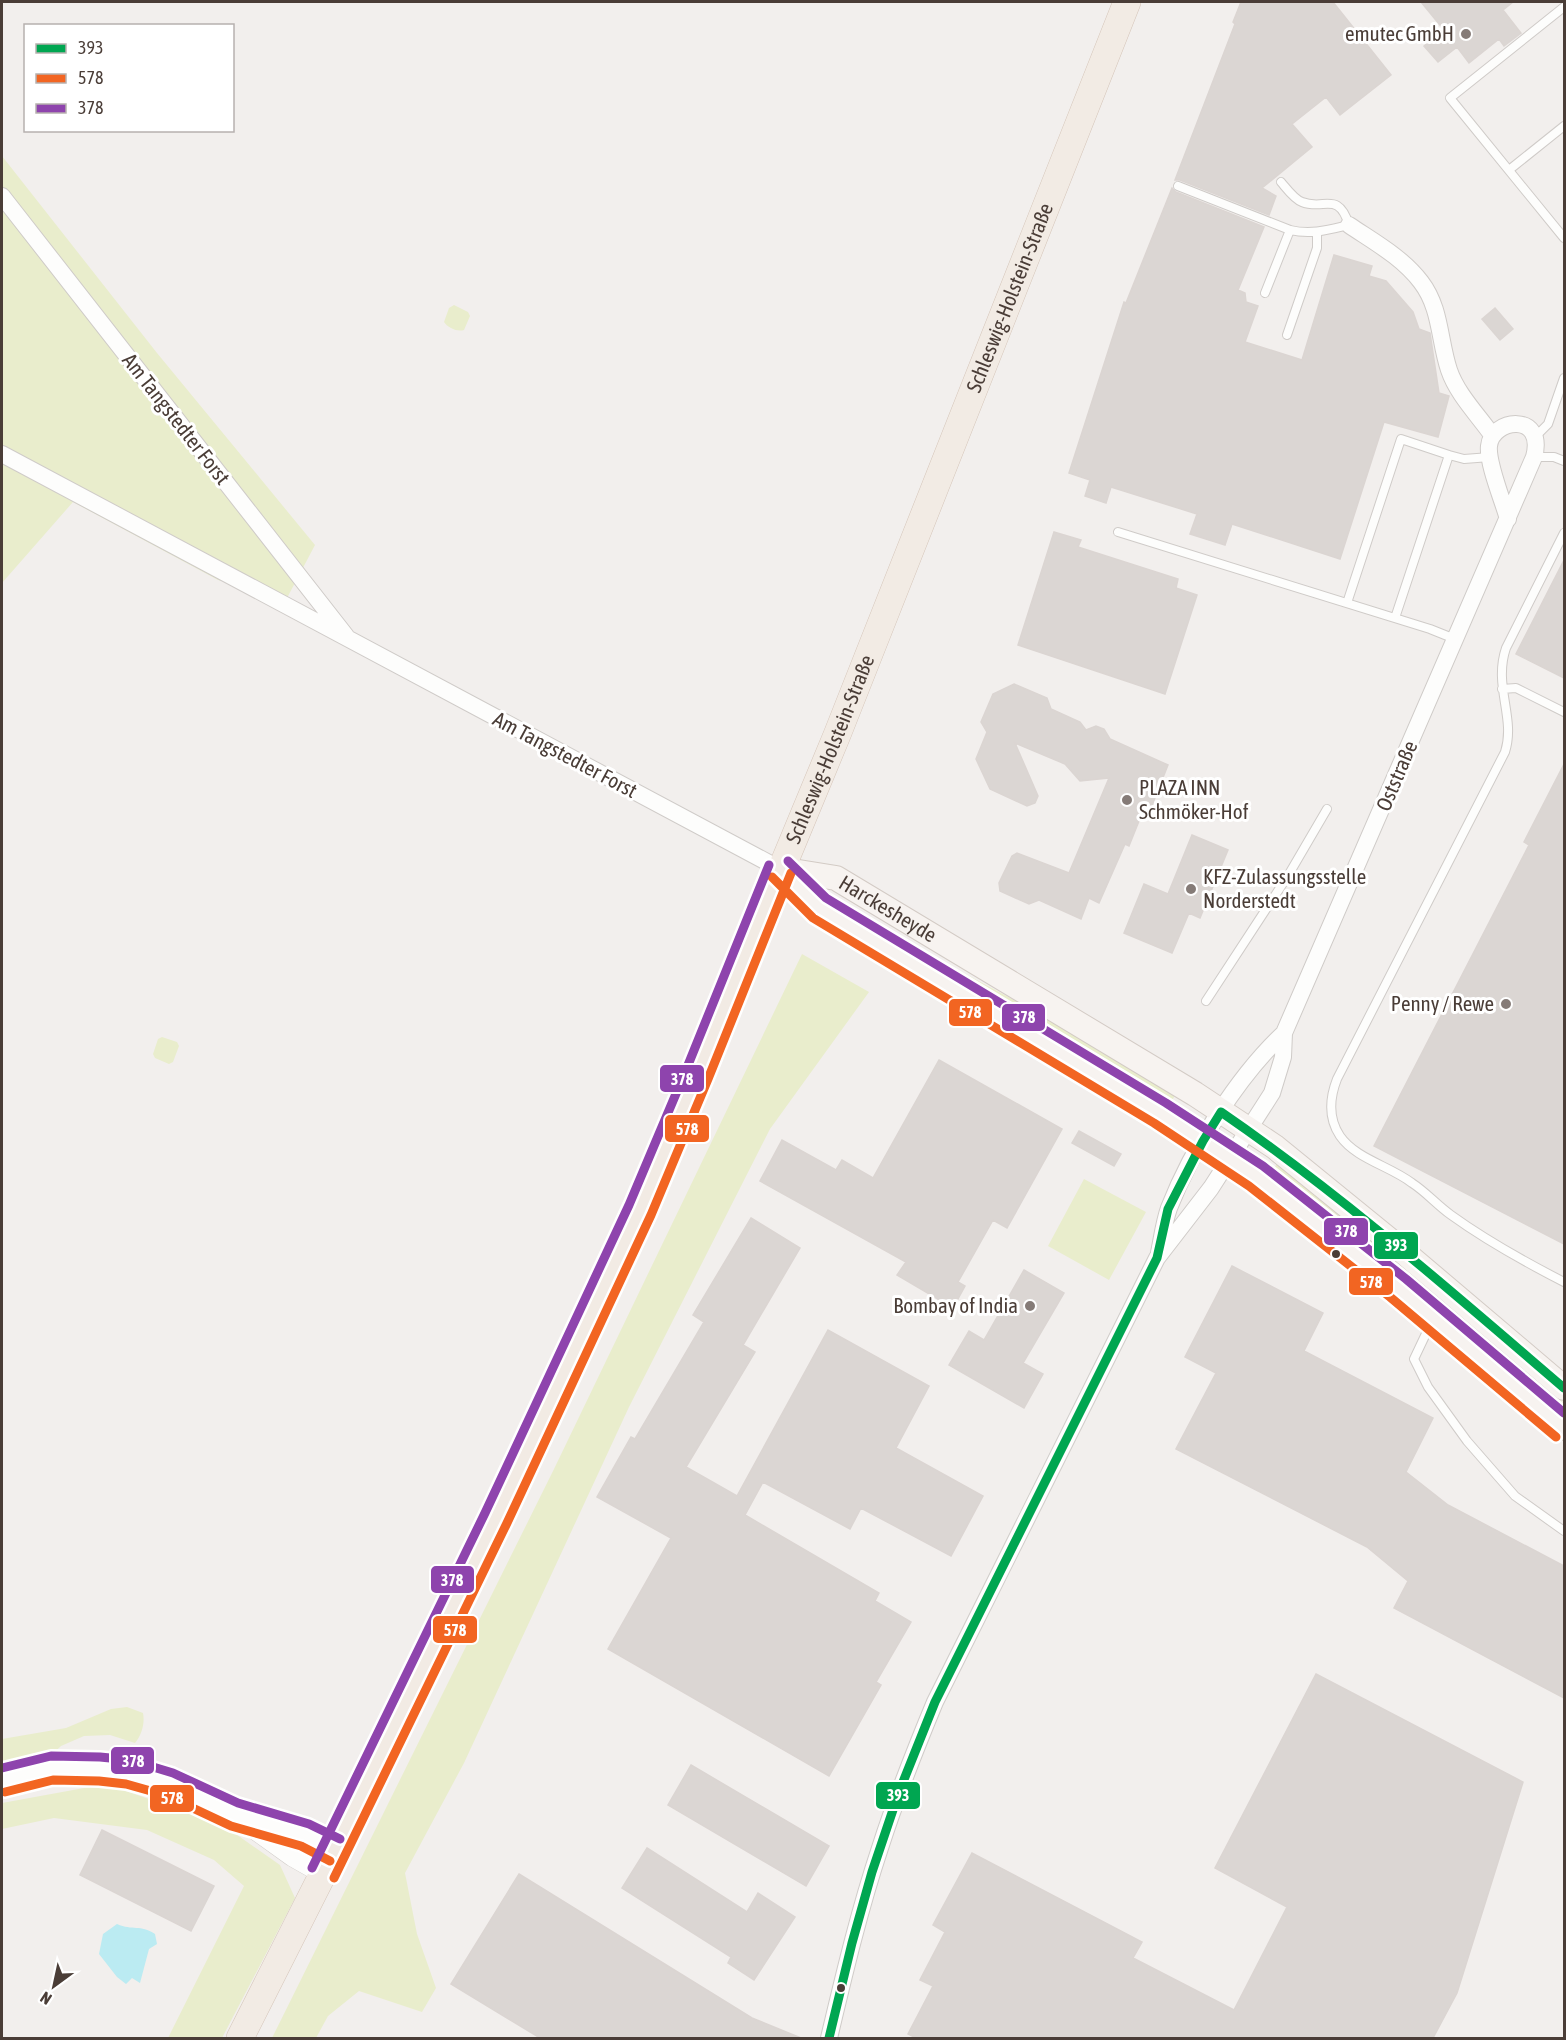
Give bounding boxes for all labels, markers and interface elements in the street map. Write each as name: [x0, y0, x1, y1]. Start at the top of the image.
place label: emutec GmbH: [1345, 21, 1454, 45]
legend: [24, 24, 234, 132]
marker: emutec GmbH: [1459, 27, 1473, 41]
text: 393: [78, 37, 103, 58]
text: 578: [78, 67, 103, 88]
text: 378: [78, 97, 103, 118]
street label: Schleswig-Holstein-Straße: [961, 199, 1057, 396]
street label: Am Tangstedter Forst: [118, 348, 235, 489]
street label: Schleswig-Holstein-Straße: [780, 651, 878, 847]
street label: Am Tangstedter Forst: [489, 706, 642, 802]
street label: Oststraße: [1371, 737, 1422, 814]
place label: PLAZA INN Schmöker-Hof: [1139, 775, 1249, 823]
marker: PLAZA INN Schmöker-Hof: [1120, 793, 1134, 807]
place label: KFZ-Zulassungsstelle Norderstedt: [1203, 864, 1366, 912]
street label: Harckesheyde: [835, 870, 941, 947]
marker: KFZ-Zulassungsstelle Norderstedt: [1184, 882, 1198, 896]
place label: Penny / Rewe: [1391, 991, 1494, 1015]
marker: Penny / Rewe: [1499, 997, 1513, 1011]
line badge: 578: [948, 998, 993, 1027]
text: 578: [959, 1003, 982, 1021]
line badge: 378: [1001, 1003, 1046, 1032]
text: 378: [1013, 1008, 1036, 1026]
line badge: 378: [659, 1064, 705, 1093]
text: 378: [671, 1070, 694, 1088]
line badge: 578: [664, 1114, 710, 1143]
text: 578: [676, 1120, 699, 1138]
line badge: 378: [1323, 1217, 1369, 1246]
text: 378: [1335, 1222, 1358, 1240]
line badge: 393: [1373, 1231, 1419, 1260]
text: 393: [1385, 1236, 1407, 1254]
unlabelled marker: [1330, 1248, 1342, 1260]
line badge: 578: [1348, 1267, 1394, 1296]
text: 578: [1360, 1273, 1383, 1291]
place label: Bombay of India: [893, 1293, 1018, 1317]
marker: Bombay of India: [1023, 1299, 1037, 1313]
line badge: 378: [430, 1565, 475, 1594]
text: 378: [441, 1571, 464, 1589]
line badge: 578: [432, 1615, 478, 1644]
text: 578: [444, 1621, 467, 1639]
line badge: 378: [110, 1746, 155, 1775]
text: 378: [122, 1752, 145, 1770]
line badge: 393: [875, 1781, 921, 1810]
line badge: 578: [149, 1784, 195, 1813]
text: 393: [887, 1786, 909, 1804]
text: 578: [161, 1789, 184, 1807]
north arrow: [24, 1956, 84, 2016]
unlabelled marker: [835, 1982, 847, 1994]
text: N: [37, 1988, 55, 2009]

